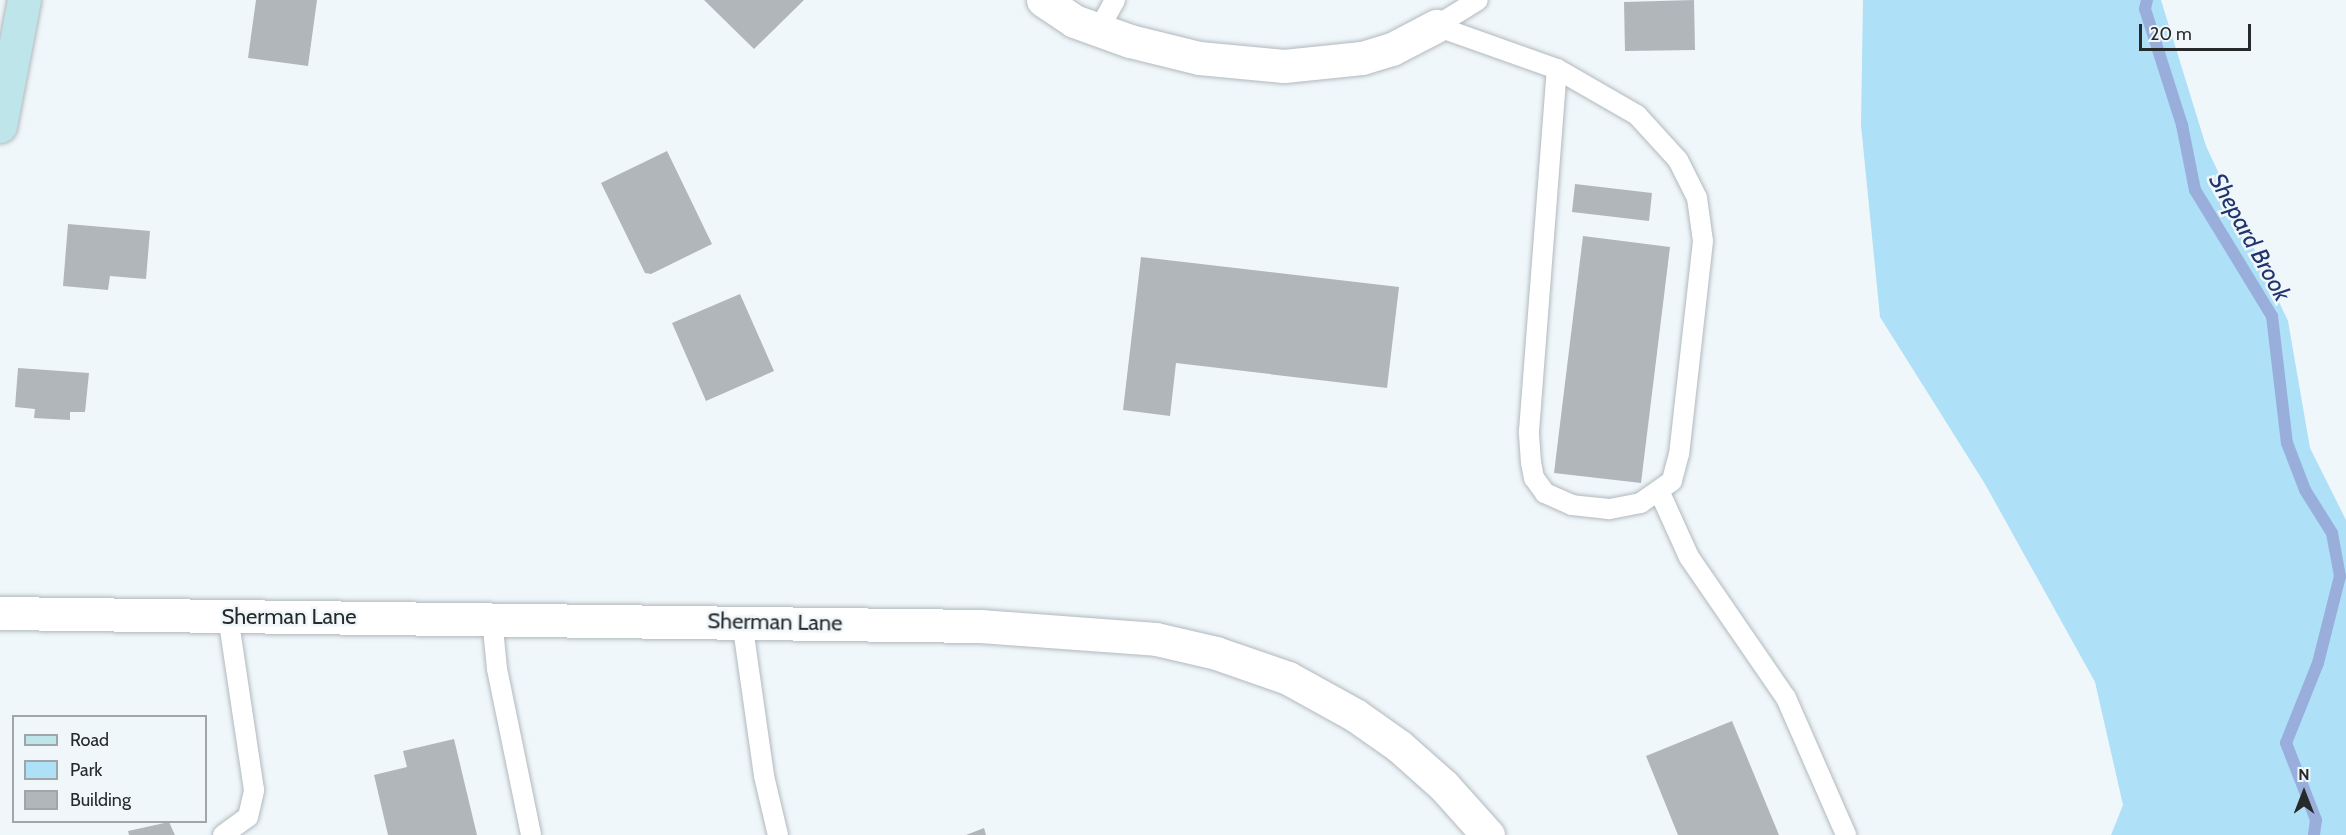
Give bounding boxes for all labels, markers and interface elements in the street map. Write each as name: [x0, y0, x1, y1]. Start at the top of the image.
scale bar: [2142, 12, 2254, 50]
text: 20 m: [2150, 23, 2192, 45]
water label: Shepard Brook: [2203, 168, 2297, 306]
street label: Sherman Lane: [221, 604, 357, 630]
street label: Sherman Lane: [707, 608, 843, 636]
legend: [12, 715, 207, 823]
text: Road: [70, 729, 109, 751]
text: Park: [70, 759, 102, 781]
north arrow: [2274, 763, 2334, 823]
text: N: [2298, 765, 2310, 784]
text: Building: [70, 789, 131, 811]

